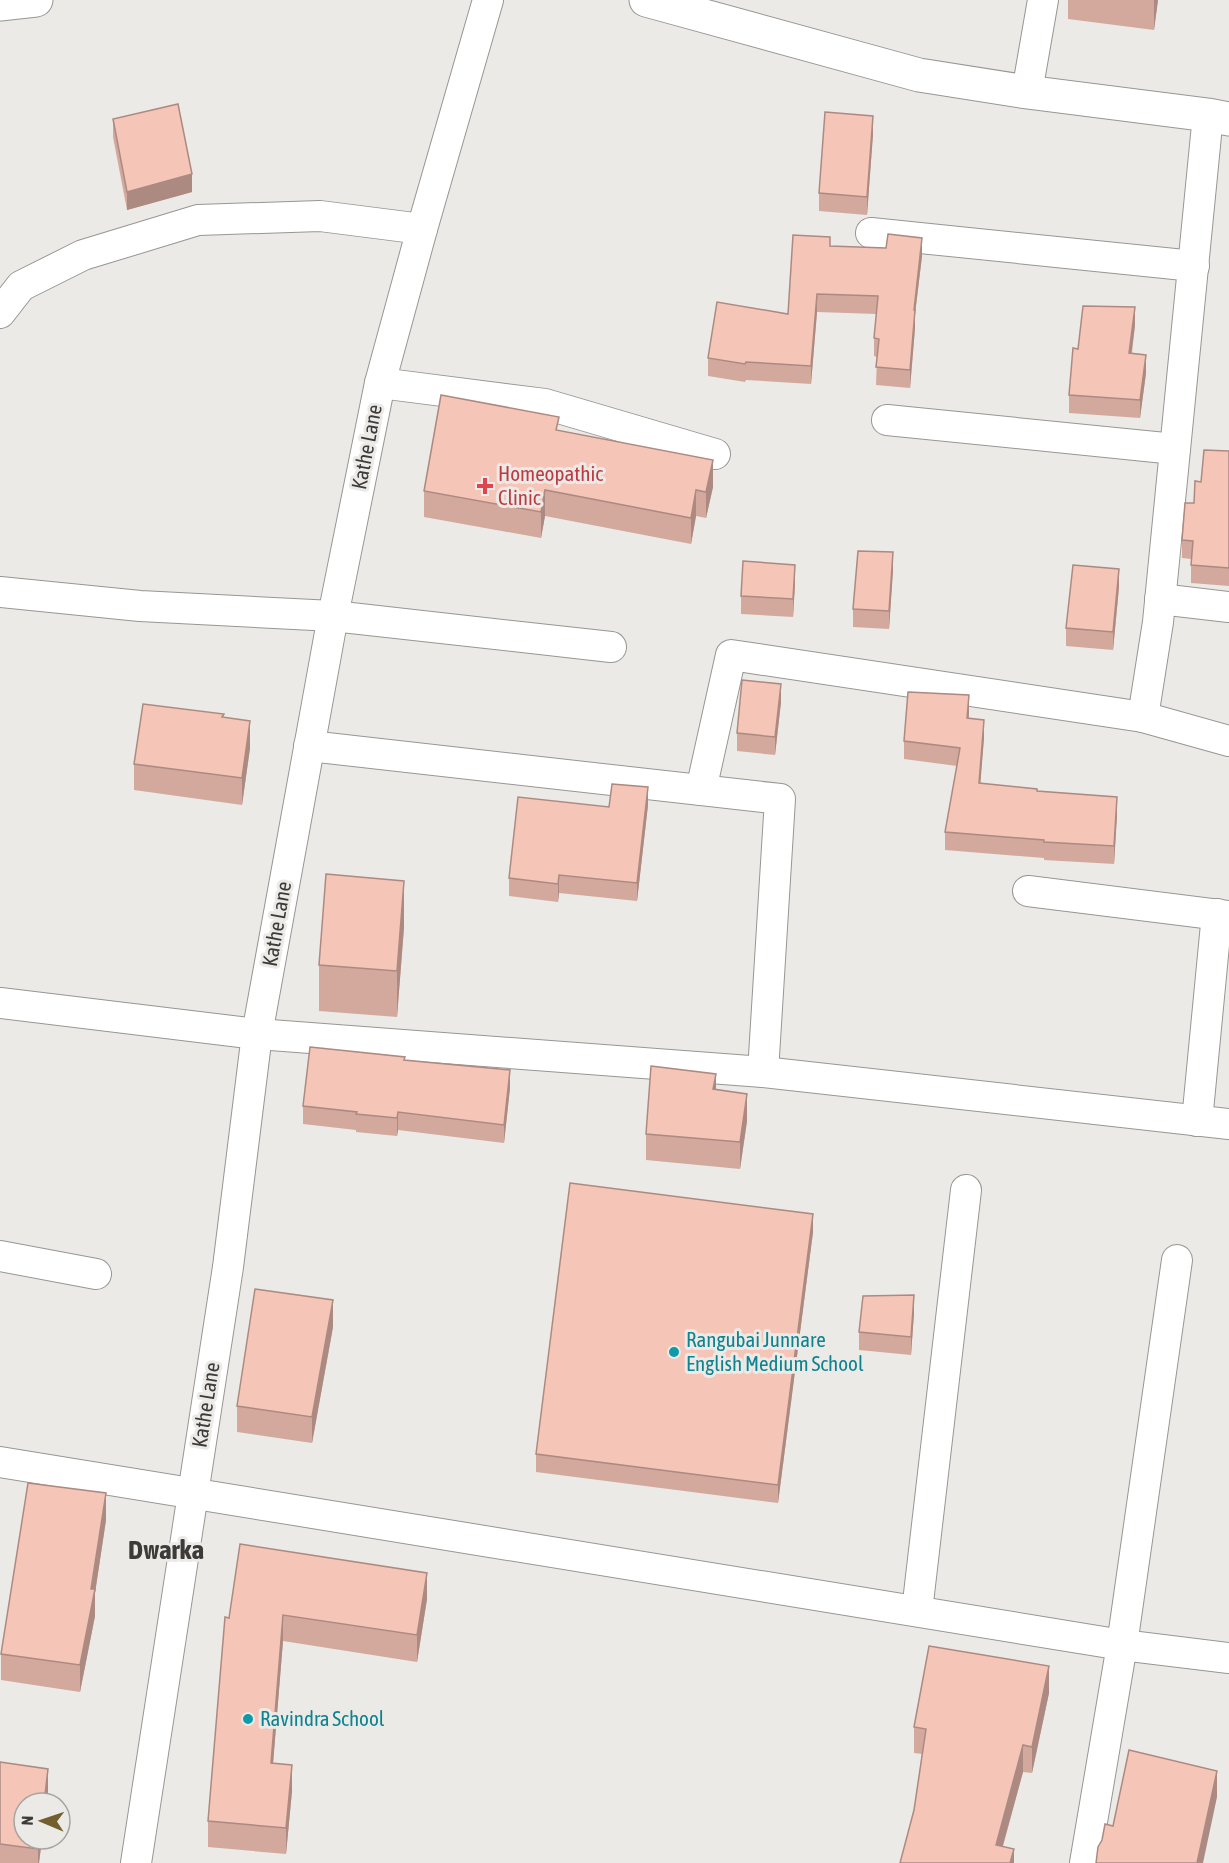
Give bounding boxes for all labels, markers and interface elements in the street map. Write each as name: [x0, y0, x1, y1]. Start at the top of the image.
street label: Kathe Lane: [346, 402, 386, 491]
place label: Homeopathic Clinic: [498, 461, 603, 509]
marker: Homeopathic Clinic: [476, 477, 494, 495]
street label: Kathe Lane: [257, 879, 295, 968]
place label: Rangubai Junnare English Medium School: [686, 1327, 864, 1375]
marker: Rangubai Junnare English Medium School: [667, 1345, 681, 1359]
street label: Kathe Lane: [186, 1361, 224, 1449]
district label: Dwarka: [128, 1534, 204, 1565]
place label: Ravindra School: [260, 1706, 385, 1730]
marker: Ravindra School: [241, 1712, 255, 1726]
north arrow: [12, 1791, 72, 1851]
text: N: [18, 1815, 36, 1826]

